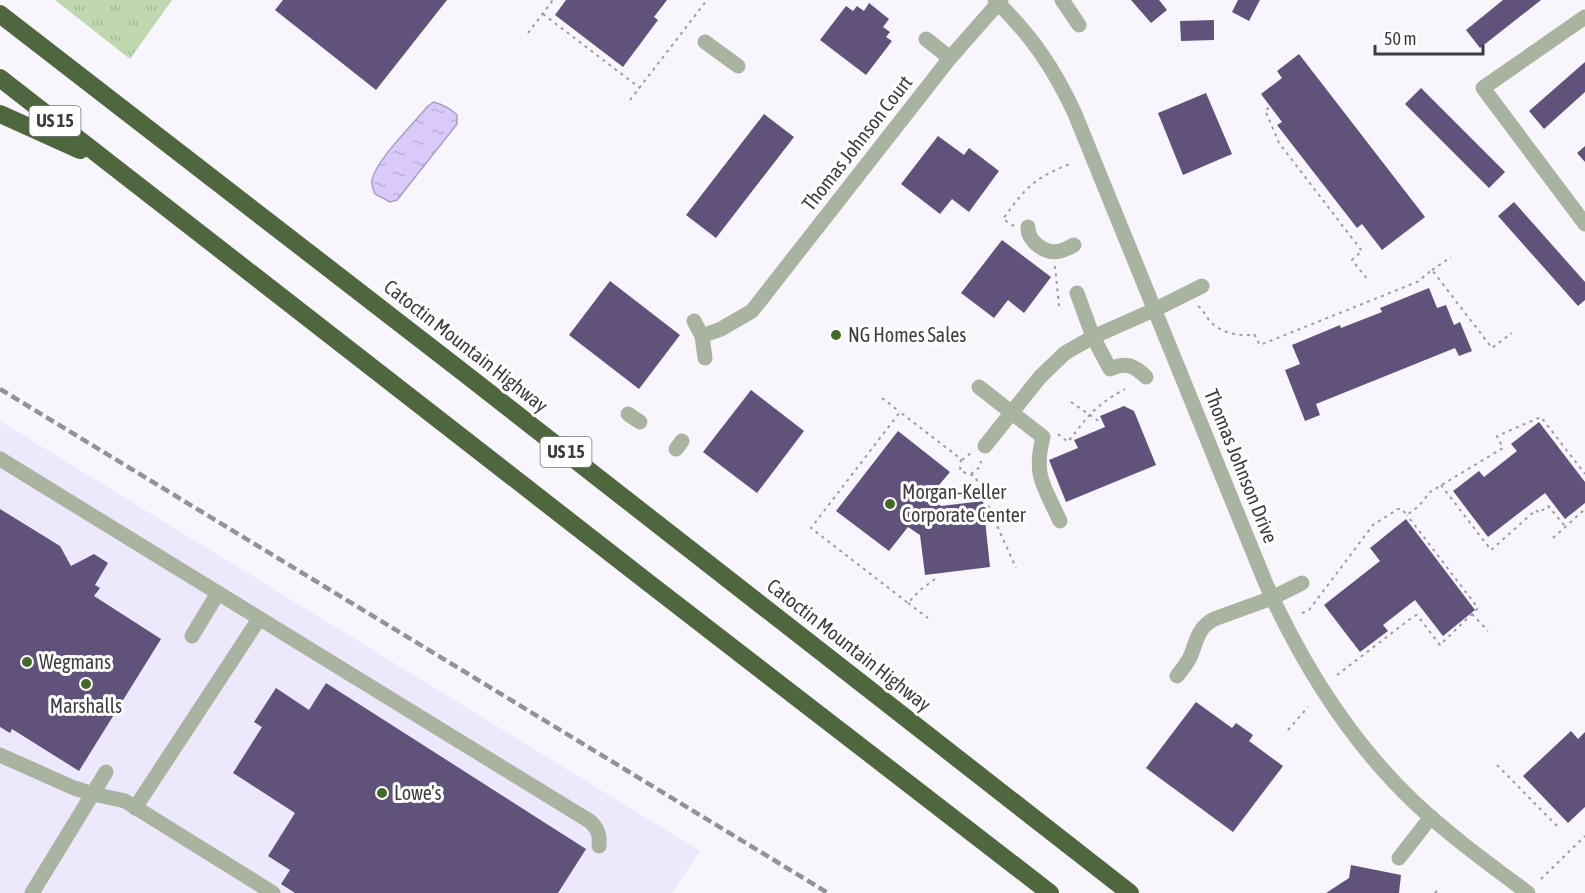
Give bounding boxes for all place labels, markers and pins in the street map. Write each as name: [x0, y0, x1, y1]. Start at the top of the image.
place label: NG Homes Sales: [848, 323, 966, 346]
marker: NG Homes Sales: [829, 328, 843, 342]
place label: Morgan-Keller Corporate Center: [902, 480, 1027, 526]
marker: Morgan-Keller Corporate Center: [883, 497, 897, 511]
place label: Wegmans: [39, 650, 111, 673]
marker: Wegmans: [20, 655, 34, 669]
marker: Marshalls: [79, 677, 93, 691]
place label: Marshalls: [50, 694, 122, 717]
place label: Lowe's: [394, 781, 442, 804]
marker: Lowe's: [375, 786, 389, 800]

